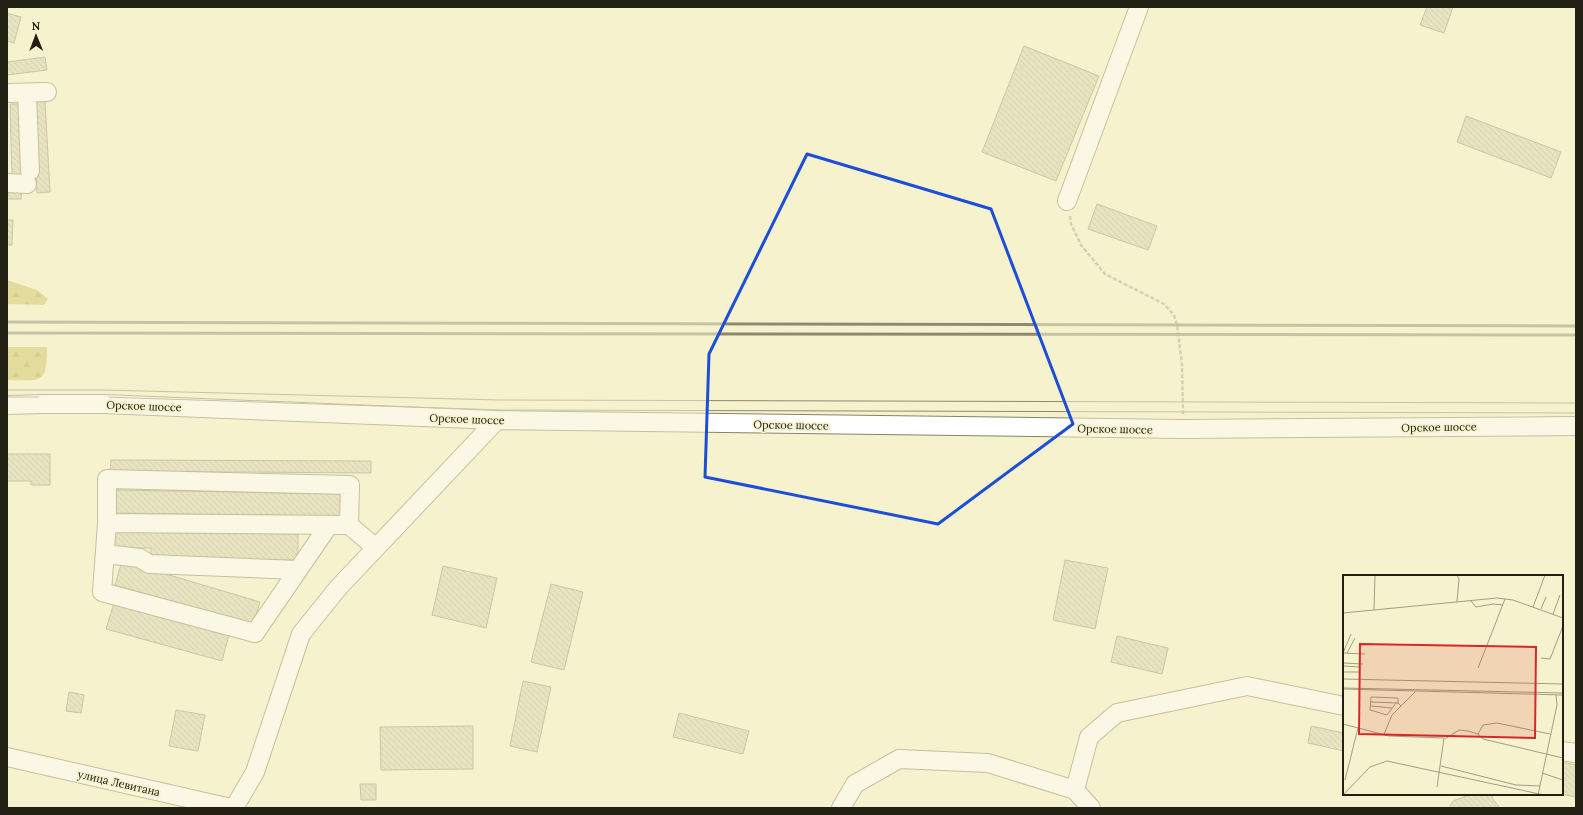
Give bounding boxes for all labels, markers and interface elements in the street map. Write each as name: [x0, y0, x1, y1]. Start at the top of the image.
north arrow: [16, 16, 56, 56]
text: N: [31, 19, 41, 33]
street label: Орское шоссе: [106, 398, 182, 414]
street label: Орское шоссе: [429, 411, 505, 427]
street label: Орское шоссе: [753, 417, 829, 433]
street label: Орское шоссе: [1401, 419, 1477, 435]
street label: Орское шоссе: [1077, 421, 1153, 437]
inset map: [1343, 575, 1563, 795]
street label: улица Левитана: [76, 767, 162, 799]

